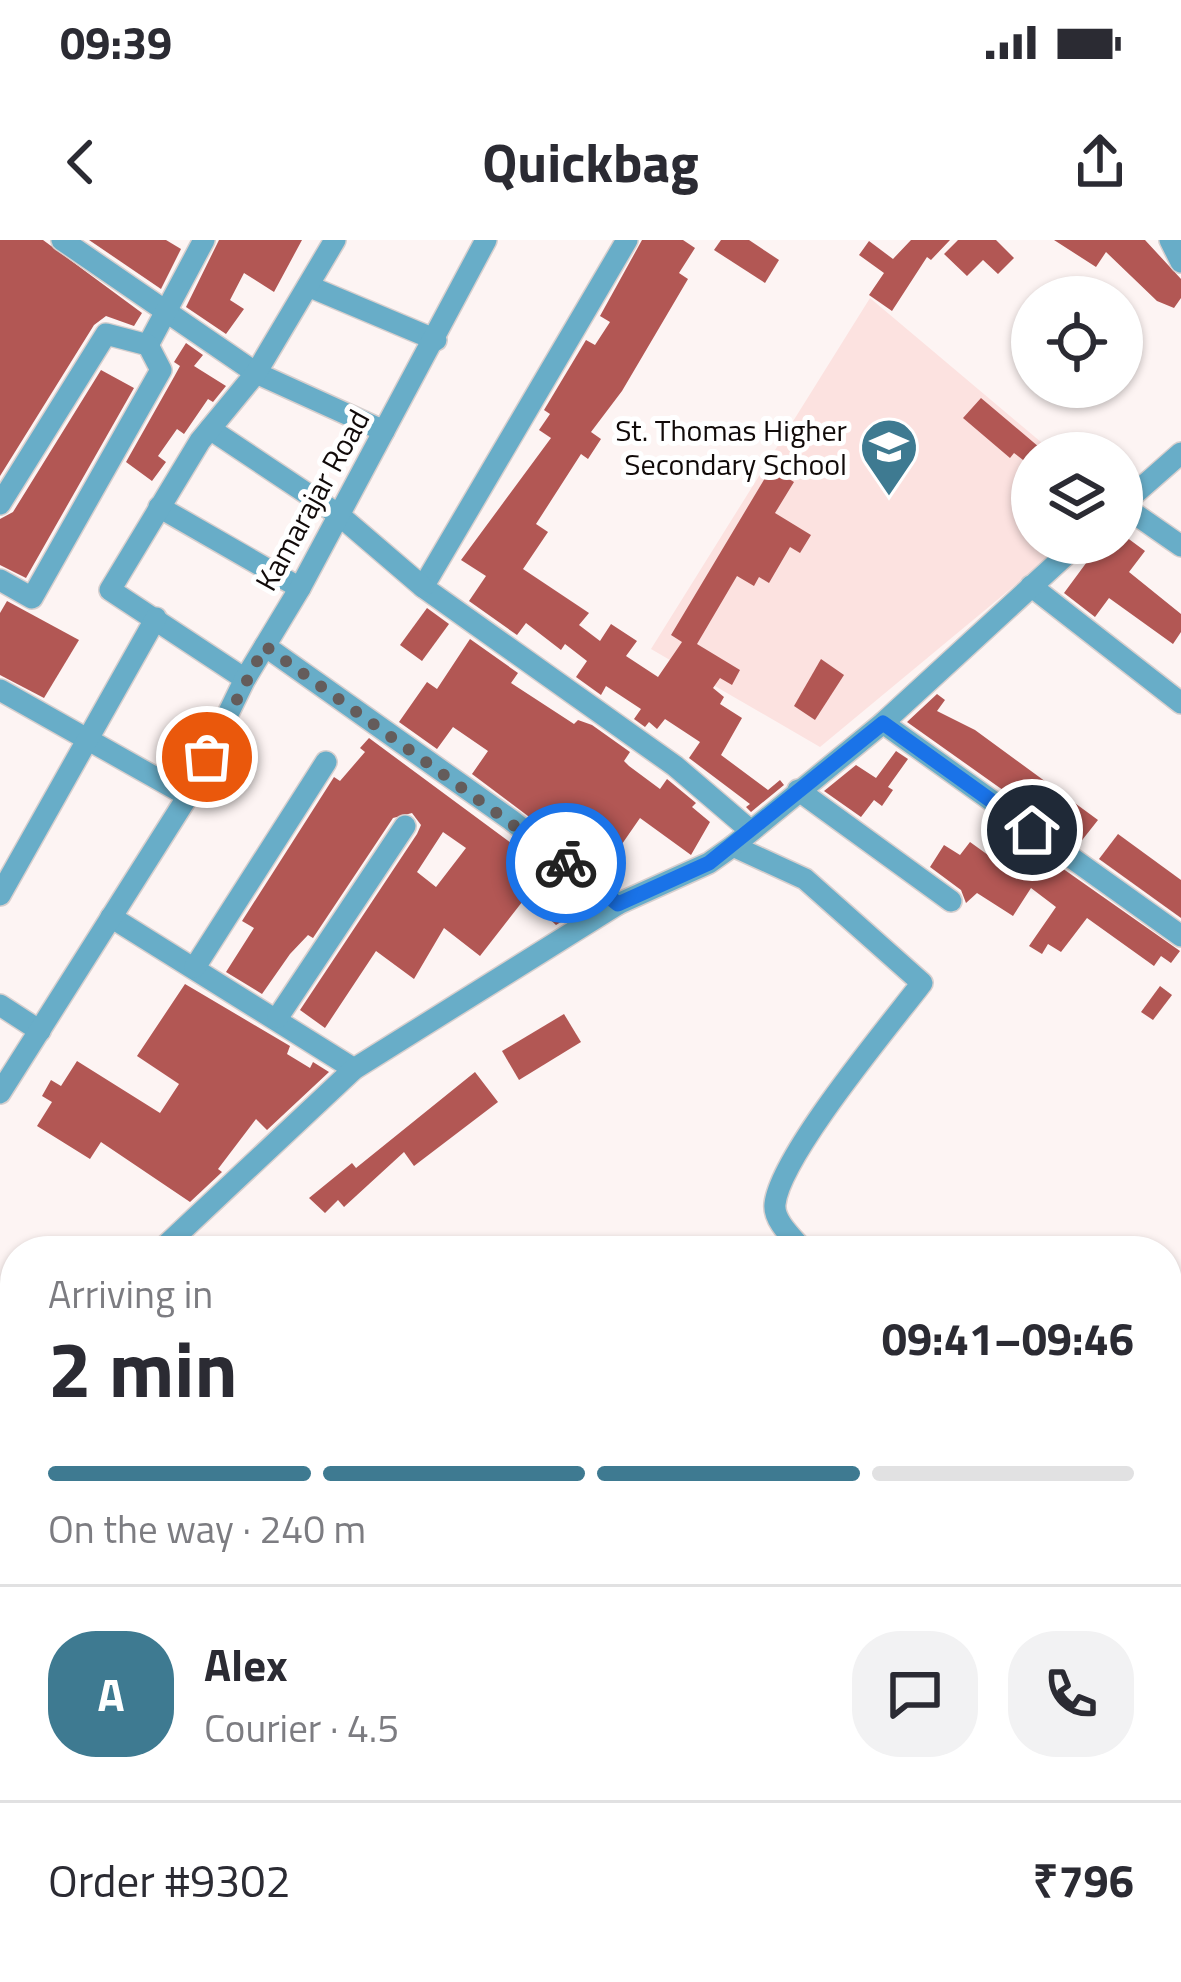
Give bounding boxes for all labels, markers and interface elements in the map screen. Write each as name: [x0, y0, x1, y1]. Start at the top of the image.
text: 09:39: [60, 8, 172, 76]
text: Quickbag: [482, 121, 699, 203]
icon: back: [48, 129, 114, 195]
icon: share: [1067, 129, 1133, 195]
map controls: [1011, 276, 1143, 564]
button: locate: [1011, 276, 1143, 408]
street label: Kamarajar Road: [243, 401, 381, 599]
place label: St. Thomas Higher Secondary School: [615, 407, 847, 487]
school or university icon: St. Thomas Higher Secondary School: [858, 416, 920, 498]
button: layers: [1011, 432, 1143, 564]
pin: [156, 706, 258, 808]
icon: bag: [174, 724, 240, 790]
pin: [981, 779, 1083, 881]
icon: home: [999, 797, 1065, 863]
courier: [506, 803, 626, 923]
icon: bike: [533, 830, 599, 896]
text: Arriving in: [48, 1264, 213, 1323]
text: 09:41–09:46: [882, 1304, 1134, 1372]
text: 2 min: [48, 1309, 238, 1427]
text: On the way · 240 m: [48, 1499, 366, 1558]
text: Alex: [204, 1630, 288, 1698]
button: chat: [852, 1631, 978, 1757]
button: phone: [1008, 1631, 1134, 1757]
text: A: [97, 1660, 125, 1728]
text: Courier · 4.5: [204, 1698, 399, 1757]
text: Order #9302: [48, 1846, 291, 1914]
text: ₹796: [1033, 1846, 1134, 1914]

